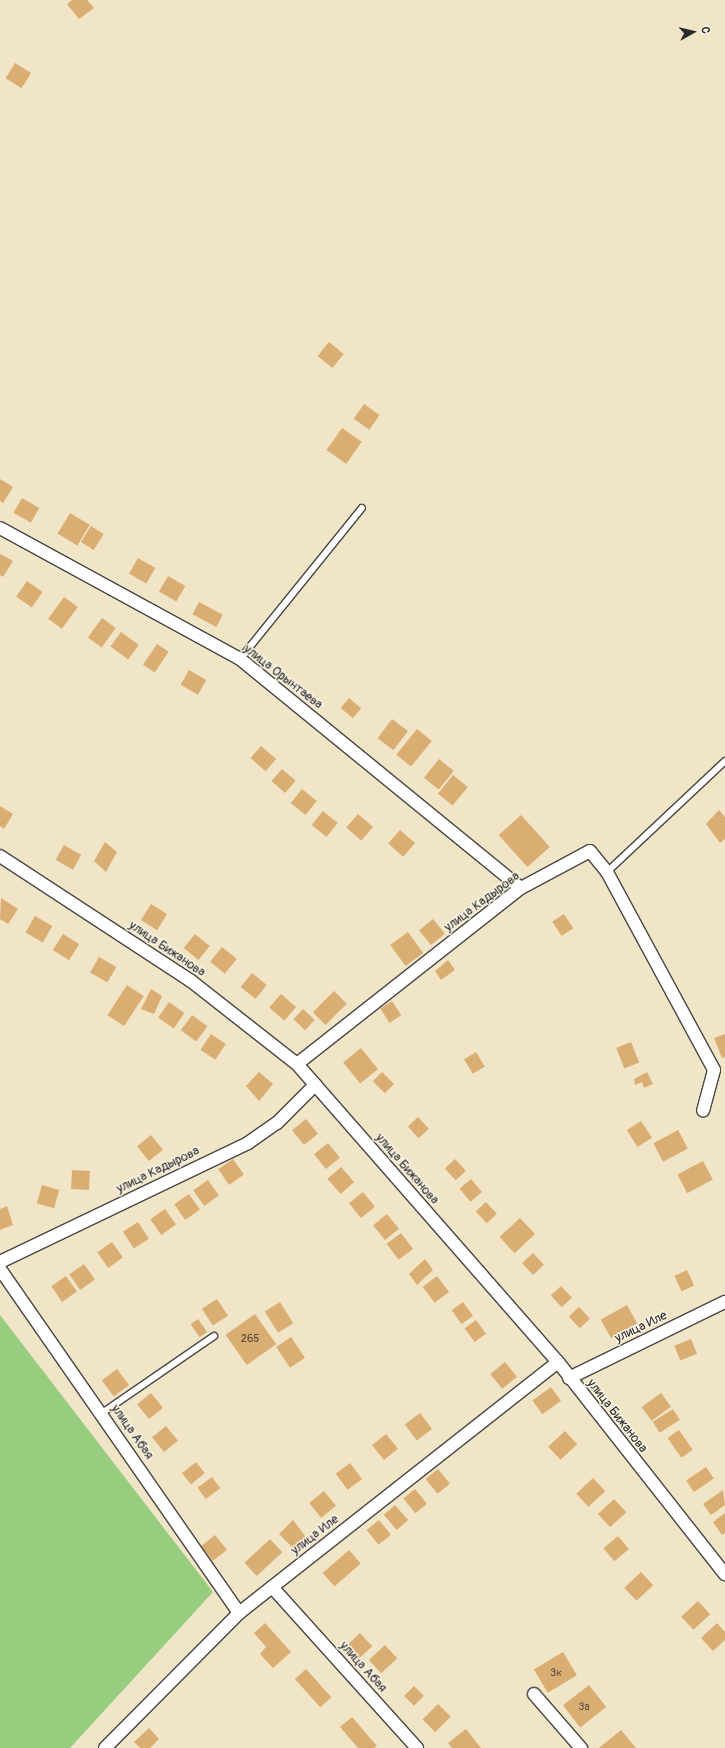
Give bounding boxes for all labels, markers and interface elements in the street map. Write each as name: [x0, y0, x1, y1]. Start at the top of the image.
north arrow: [673, 12, 713, 52]
text: С: [698, 26, 712, 35]
street label: улица Орынтаева: [240, 641, 326, 713]
street label: улица Кадырова: [441, 869, 523, 935]
street label: улица Бижанова: [126, 918, 208, 980]
street label: улица Бижанова: [372, 1130, 442, 1208]
street label: улица Кадырова: [114, 1143, 202, 1197]
street label: улица Иле: [612, 1308, 670, 1346]
house number: 265: [241, 1332, 259, 1346]
street label: улица Бижанова: [583, 1376, 651, 1456]
street label: улица Абая: [107, 1402, 157, 1462]
street label: улица Иле: [288, 1512, 342, 1558]
street label: улица Абая: [336, 1638, 390, 1696]
house number: 3к: [550, 1666, 562, 1680]
house number: 3а: [578, 1700, 590, 1714]

